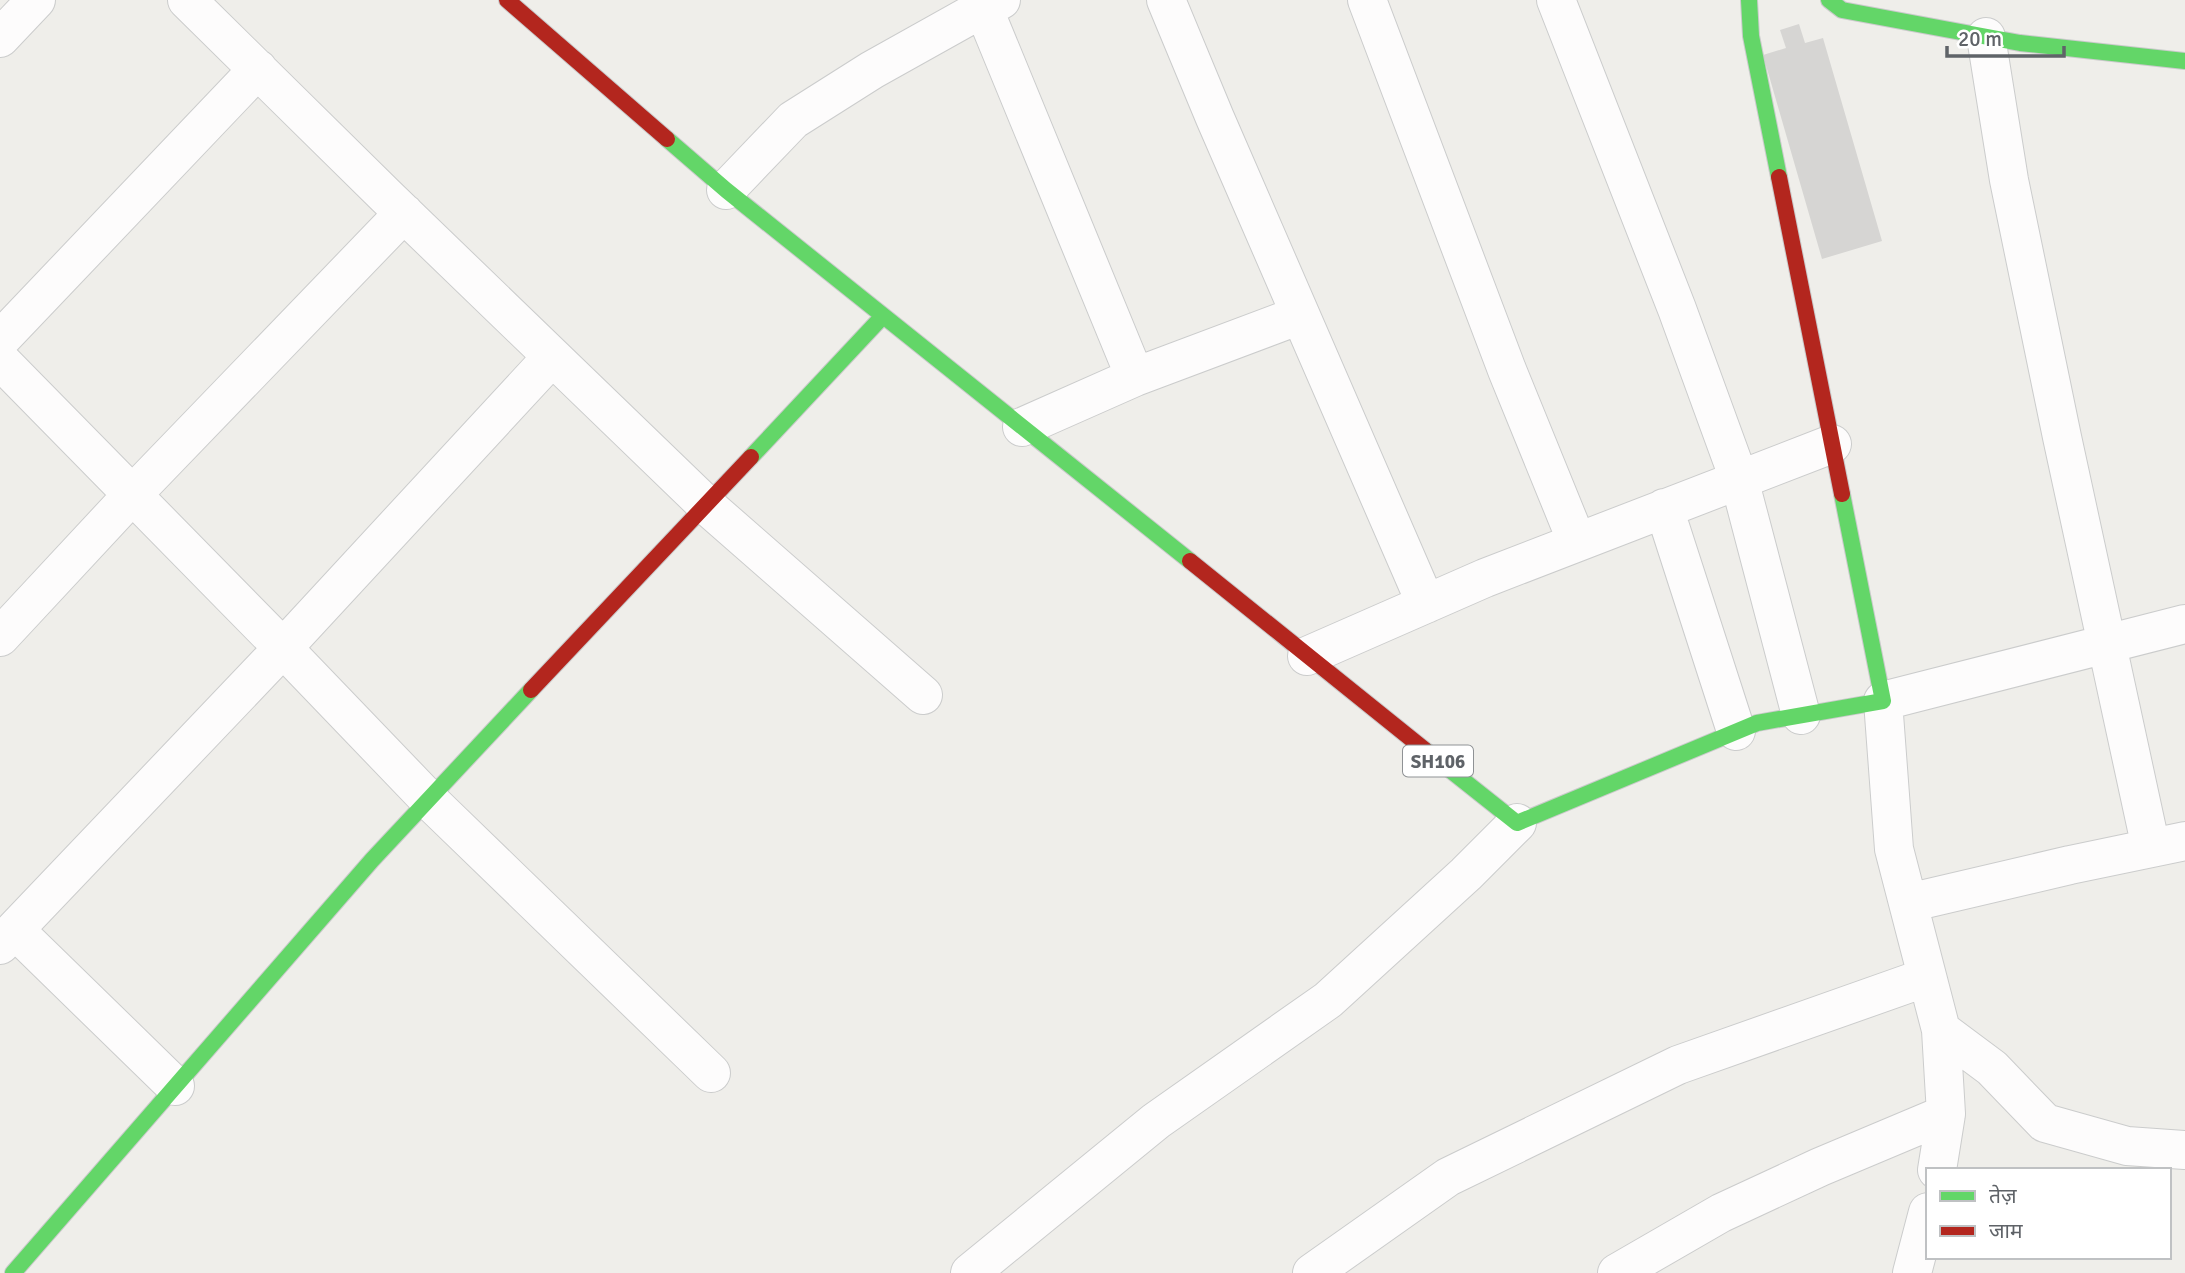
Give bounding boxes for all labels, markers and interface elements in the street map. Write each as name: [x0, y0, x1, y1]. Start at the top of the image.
scale bar: [1947, 14, 2064, 58]
text: 20 m: [1958, 26, 2002, 52]
road number: SH106: [1403, 746, 1473, 776]
legend: [1926, 1168, 2171, 1259]
text: तेज़: [1989, 1183, 2017, 1209]
text: जाम: [1989, 1218, 2023, 1244]

